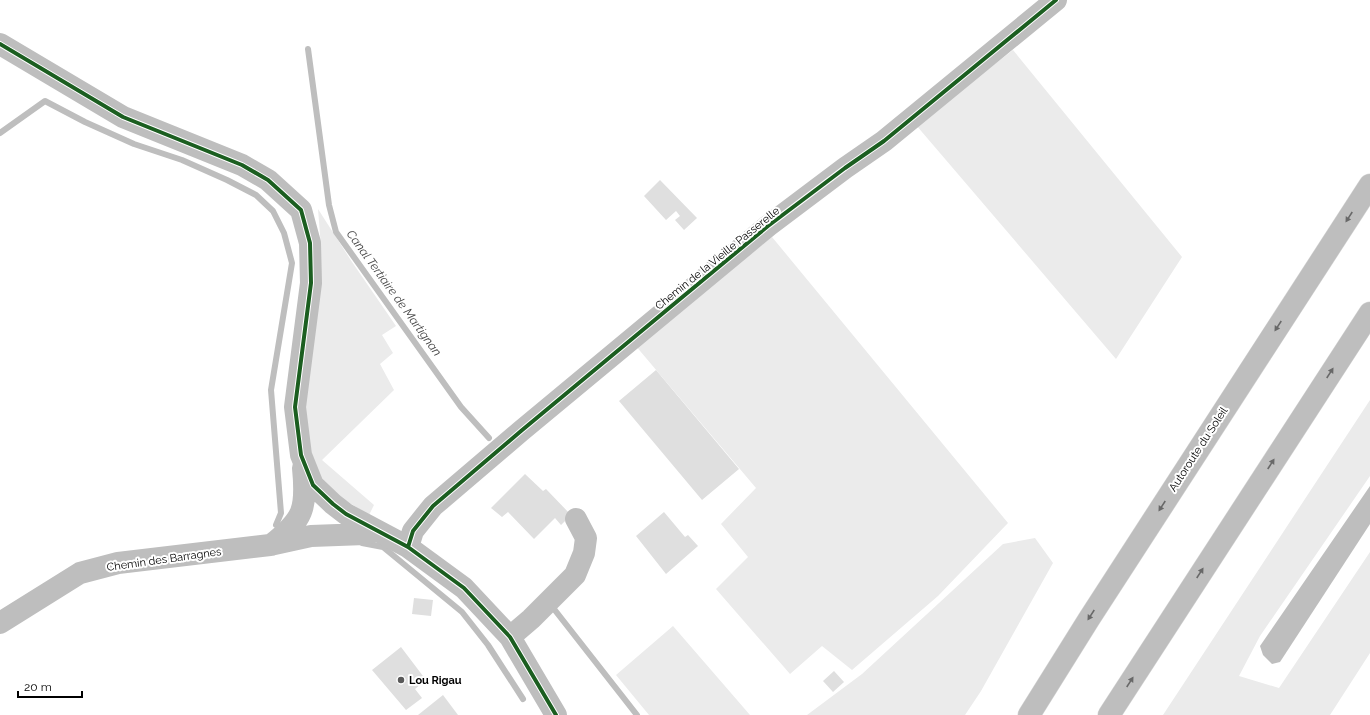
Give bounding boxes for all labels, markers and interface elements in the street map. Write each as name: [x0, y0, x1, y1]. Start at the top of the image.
street label: Chemin de la Vieille Passerelle: [653, 204, 782, 313]
one-way arrow: [1345, 212, 1353, 223]
water label: Canal Tertiaire de Martignan: [344, 227, 445, 359]
one-way arrow: [1274, 321, 1282, 332]
one-way arrow: [1326, 368, 1334, 378]
street label: Autoroute du Soleil: [1166, 405, 1231, 494]
one-way arrow: [1267, 459, 1275, 469]
one-way arrow: [1158, 501, 1166, 511]
street label: Chemin des Barragnes: [106, 545, 222, 574]
one-way arrow: [1196, 568, 1204, 578]
one-way arrow: [1088, 610, 1095, 621]
scale bar: [18, 673, 82, 699]
place label: Lou Rigau: [409, 674, 462, 687]
marker: Lou Rigau: [396, 675, 406, 685]
one-way arrow: [1126, 677, 1134, 687]
text: 20 m: [24, 680, 52, 694]

